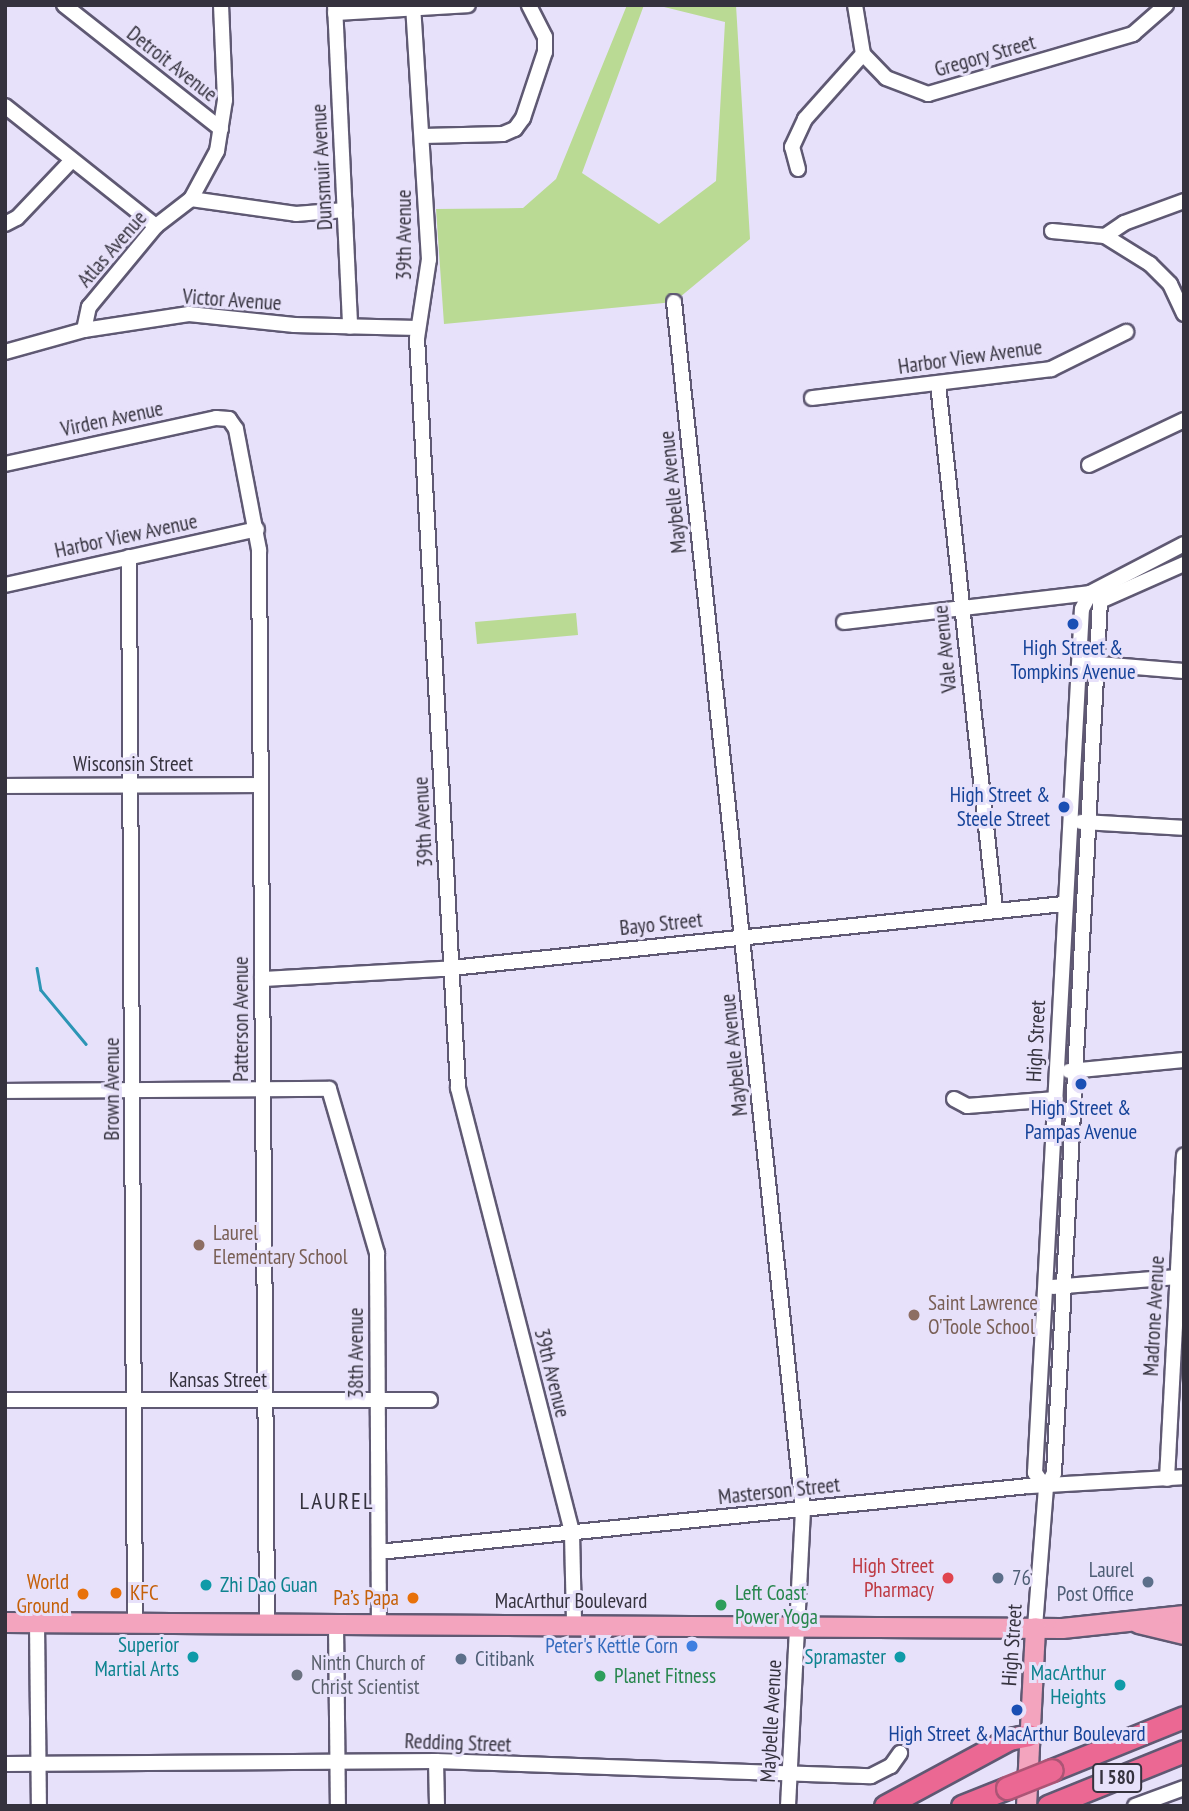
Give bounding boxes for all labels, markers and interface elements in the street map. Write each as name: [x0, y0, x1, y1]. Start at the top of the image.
street label: Detroit Avenue: [122, 21, 222, 107]
street label: Gregory Street: [931, 30, 1039, 82]
street label: Dunsmuir Avenue: [306, 103, 338, 231]
street label: 39th Avenue: [391, 189, 417, 281]
street label: Atlas Avenue: [72, 206, 152, 292]
street label: Victor Avenue: [181, 284, 283, 316]
street label: Harbor View Avenue: [896, 334, 1044, 380]
street label: Virden Avenue: [58, 396, 166, 442]
street label: Maybelle Avenue: [654, 429, 692, 555]
street label: Harbor View Avenue: [52, 508, 200, 564]
street label: Vale Avenue: [928, 604, 962, 694]
marker: High Street & Tompkins Avenue: [1065, 616, 1081, 632]
place label: High Street & Tompkins Avenue: [1010, 635, 1136, 685]
street label: Wisconsin Street: [73, 751, 193, 777]
street label: 39th Avenue: [408, 776, 438, 868]
place label: High Street & Steele Street: [950, 782, 1050, 832]
marker: High Street & Steele Street: [1056, 799, 1072, 815]
street label: Bayo Street: [618, 907, 704, 941]
street label: Patterson Avenue: [228, 956, 254, 1082]
street label: Maybelle Avenue: [715, 992, 753, 1118]
street label: High Street: [1021, 999, 1051, 1083]
street label: Brown Avenue: [99, 1037, 125, 1141]
marker: High Street & Pampas Avenue: [1073, 1076, 1089, 1092]
place label: High Street & Pampas Avenue: [1024, 1095, 1138, 1145]
place label: Laurel Elementary School: [213, 1220, 348, 1270]
marker: Laurel Elementary School: [191, 1237, 207, 1253]
street label: Madrone Avenue: [1138, 1255, 1170, 1377]
place label: Saint Lawrence O'Toole School: [928, 1290, 1038, 1340]
street label: 38th Avenue: [343, 1307, 369, 1399]
marker: Saint Lawrence O'Toole School: [906, 1307, 922, 1323]
street label: 39th Avenue: [529, 1326, 575, 1420]
street label: Kansas Street: [169, 1367, 267, 1393]
street label: Masterson Street: [717, 1472, 841, 1510]
district label: LAUREL: [300, 1487, 374, 1515]
place label: High Street Pharmacy: [852, 1553, 934, 1603]
place label: Laurel Post Office: [1057, 1557, 1134, 1607]
place label: 76: [1012, 1565, 1031, 1591]
place label: World Ground: [16, 1569, 69, 1619]
marker: High Street Pharmacy: [940, 1570, 956, 1586]
marker: 76: [990, 1570, 1006, 1586]
place label: Zhi Dao Guan: [220, 1572, 317, 1598]
marker: Laurel Post Office: [1140, 1574, 1156, 1590]
marker: Zhi Dao Guan: [198, 1577, 214, 1593]
place label: KFC: [130, 1580, 159, 1606]
place label: Left Coast Power Yoga: [735, 1580, 818, 1630]
marker: KFC: [108, 1585, 124, 1601]
place label: Pa’s Papa: [333, 1585, 399, 1611]
marker: World Ground: [75, 1586, 91, 1602]
street label: MacArthur Boulevard: [495, 1588, 647, 1614]
marker: Pa’s Papa: [405, 1590, 421, 1606]
marker: Left Coast Power Yoga: [713, 1597, 729, 1613]
street label: High Street: [997, 1603, 1027, 1687]
place label: Superior Martial Arts: [94, 1632, 179, 1682]
place label: Peter's Kettle Corn: [545, 1633, 678, 1659]
marker: Peter's Kettle Corn: [684, 1638, 700, 1654]
place label: Spramaster: [805, 1644, 886, 1670]
place label: Citibank: [475, 1646, 534, 1672]
marker: Superior Martial Arts: [185, 1649, 201, 1665]
marker: Spramaster: [892, 1649, 908, 1665]
place label: Ninth Church of Christ Scientist: [311, 1650, 425, 1700]
marker: Citibank: [453, 1651, 469, 1667]
street label: Maybelle Avenue: [755, 1659, 787, 1783]
place label: MacArthur Heights: [1031, 1660, 1106, 1710]
place label: Planet Fitness: [614, 1663, 716, 1689]
marker: Ninth Church of Christ Scientist: [289, 1667, 305, 1683]
marker: Planet Fitness: [592, 1668, 608, 1684]
marker: MacArthur Heights: [1112, 1677, 1128, 1693]
marker: High Street & MacArthur Boulevard: [1009, 1702, 1025, 1718]
place label: High Street & MacArthur Boulevard: [888, 1721, 1146, 1747]
street label: Redding Street: [404, 1729, 512, 1757]
road number: I 580: [1091, 1762, 1143, 1794]

